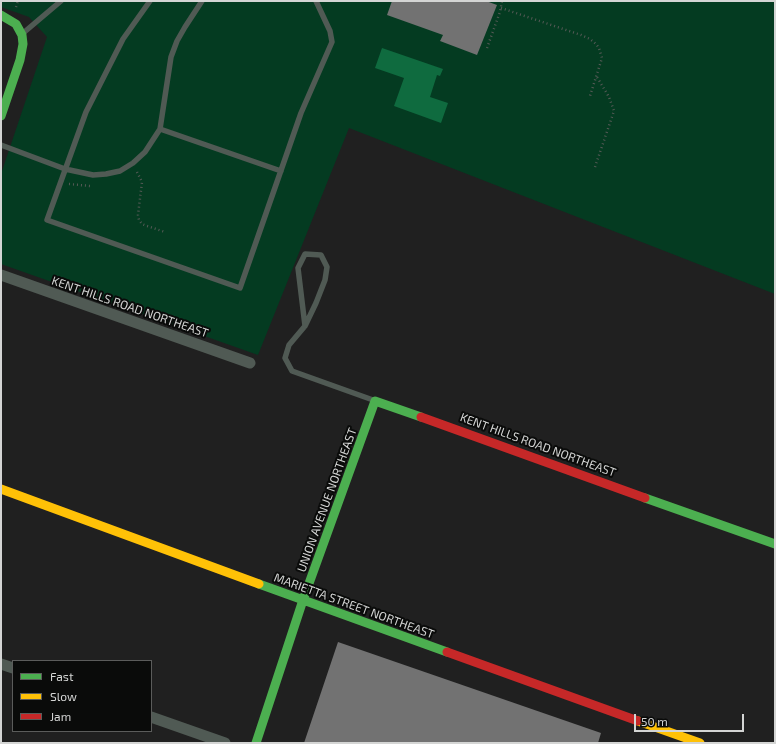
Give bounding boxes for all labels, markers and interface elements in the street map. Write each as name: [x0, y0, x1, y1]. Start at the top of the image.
street label: KENT HILLS ROAD NORTHEAST: [50, 273, 210, 341]
street label: KENT HILLS ROAD NORTHEAST: [458, 410, 618, 480]
street label: UNION AVENUE NORTHEAST: [294, 426, 360, 574]
street label: MARIETTA STREET NORTHEAST: [272, 570, 436, 642]
legend: [12, 660, 152, 732]
text: Fast: [50, 669, 73, 683]
text: Slow: [50, 689, 77, 703]
scale bar: [636, 706, 746, 732]
text: Jam: [50, 709, 71, 723]
text: 50 m: [641, 714, 668, 728]

